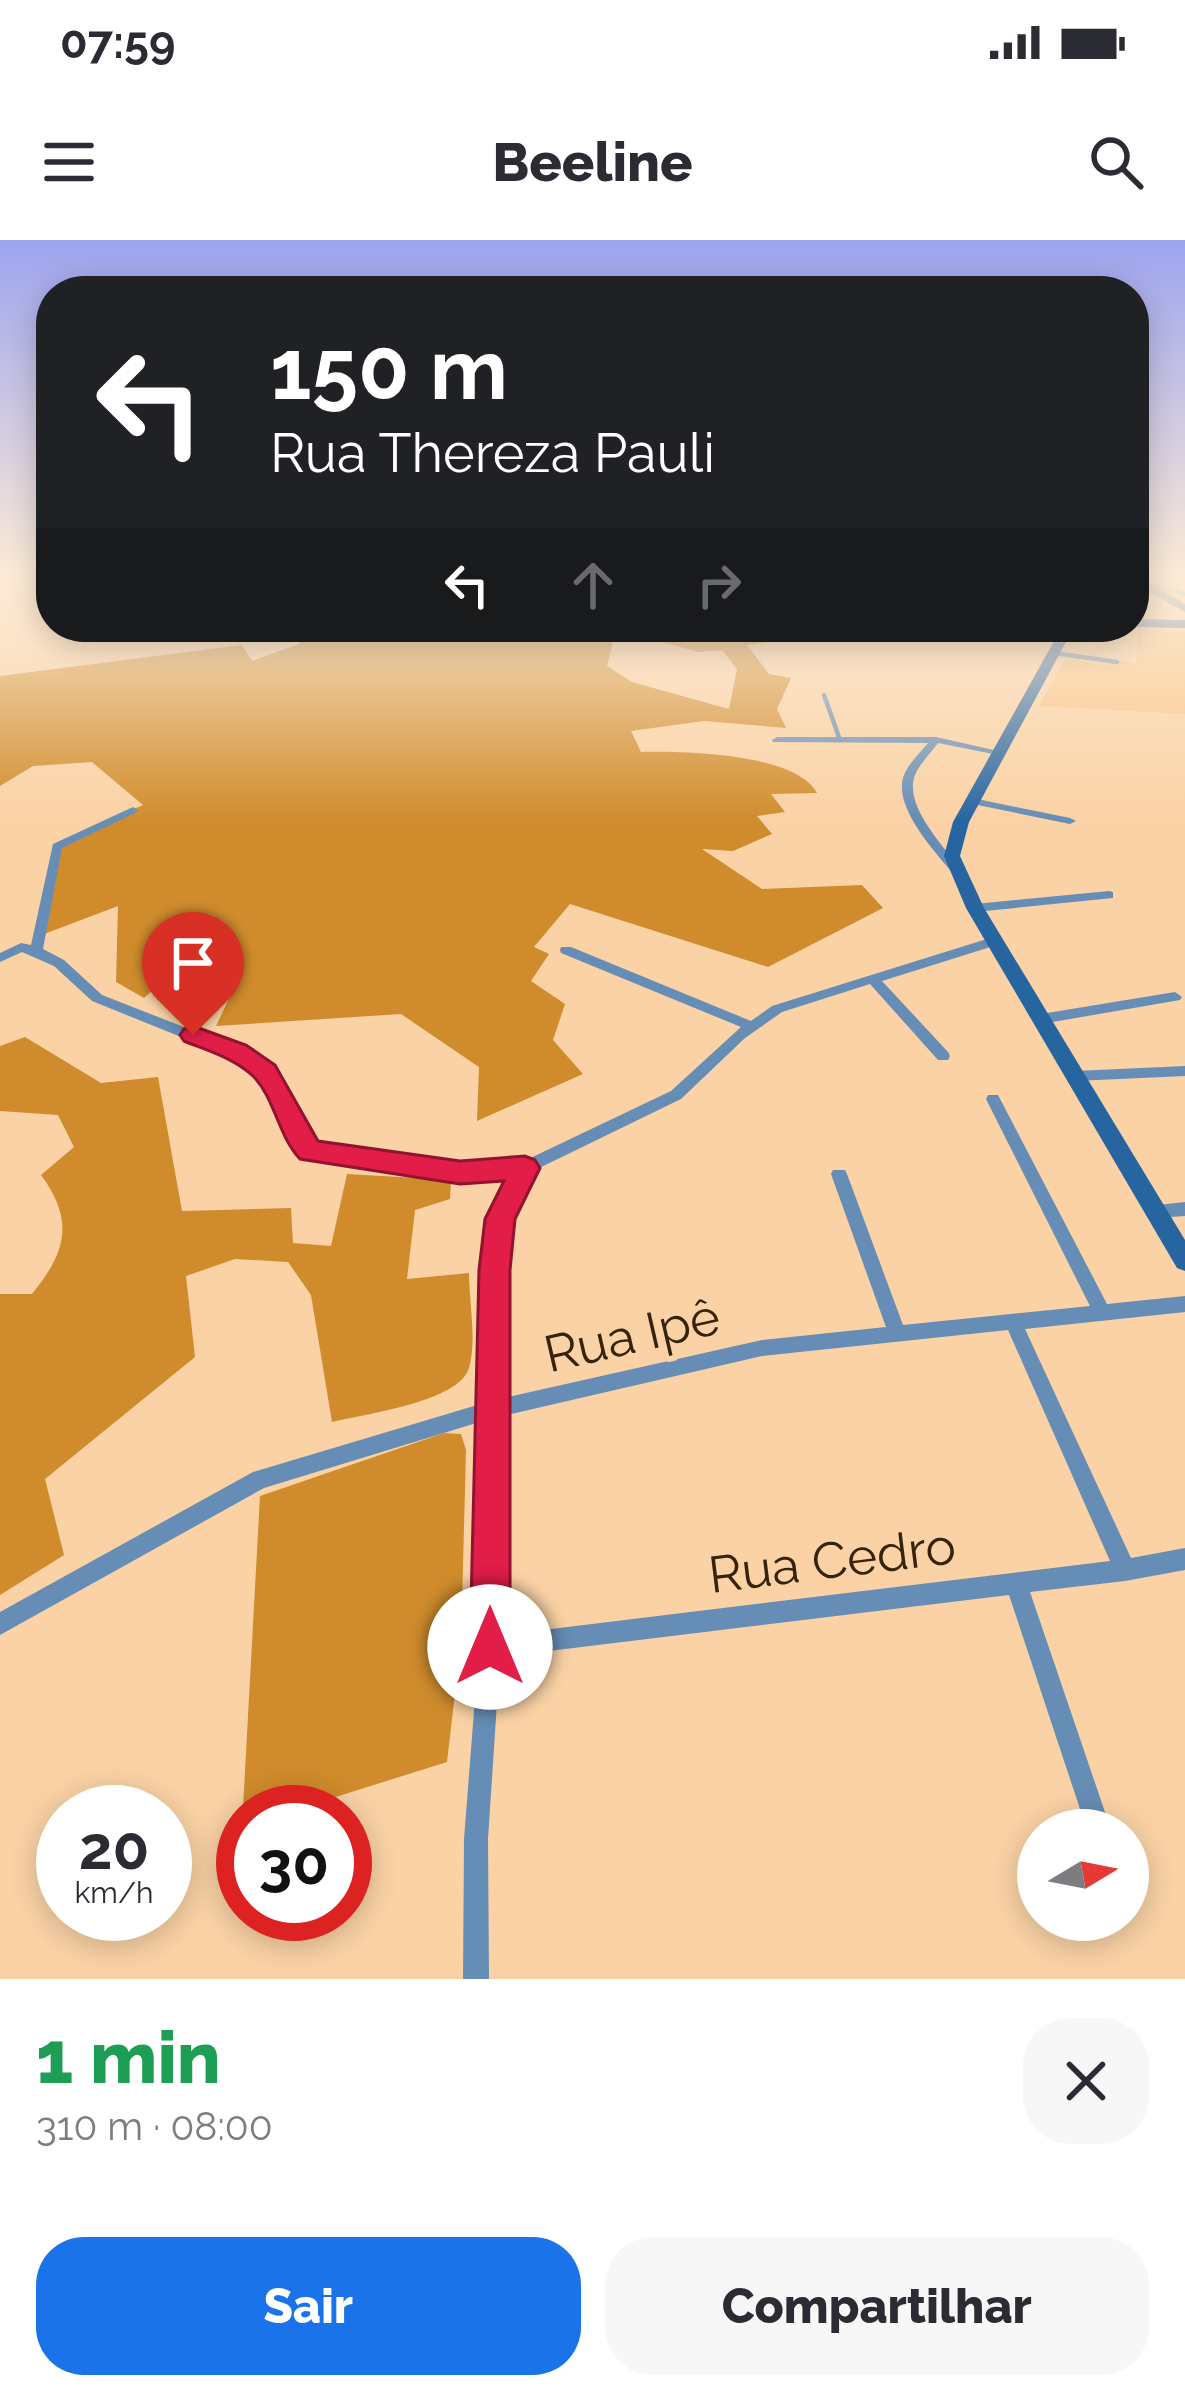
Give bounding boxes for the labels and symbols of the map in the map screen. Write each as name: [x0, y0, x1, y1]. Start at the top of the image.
pin: [142, 912, 244, 1035]
street label: Rua Ipê: [539, 1286, 725, 1384]
street label: Rua Cedro: [705, 1515, 959, 1605]
position arrow: [427, 1584, 553, 1710]
speed limit sign: 30: [216, 1785, 372, 1941]
north arrow: [1017, 1809, 1149, 1941]

